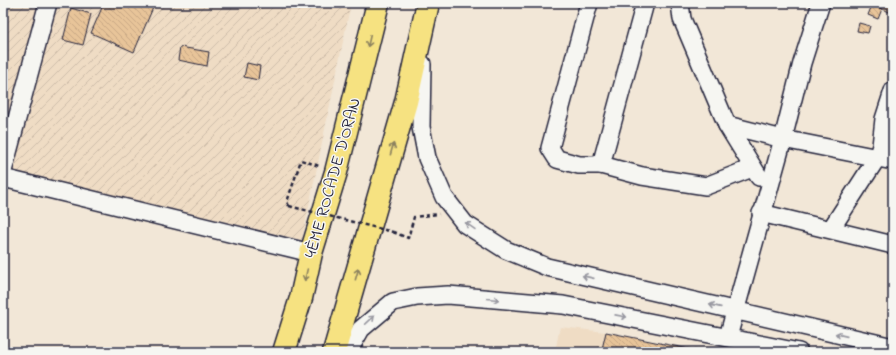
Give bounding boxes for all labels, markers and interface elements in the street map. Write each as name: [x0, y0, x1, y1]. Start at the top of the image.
one-way arrow: [365, 34, 372, 47]
street label: 4ÈME ROCADE D'ORAN: [298, 95, 368, 261]
one-way arrow: [389, 143, 396, 156]
one-way arrow: [464, 222, 475, 230]
one-way arrow: [302, 268, 310, 281]
one-way arrow: [354, 268, 361, 281]
one-way arrow: [582, 272, 595, 280]
one-way arrow: [486, 295, 499, 302]
one-way arrow: [709, 301, 722, 309]
one-way arrow: [615, 313, 628, 321]
one-way arrow: [365, 316, 375, 325]
one-way arrow: [835, 331, 848, 339]

